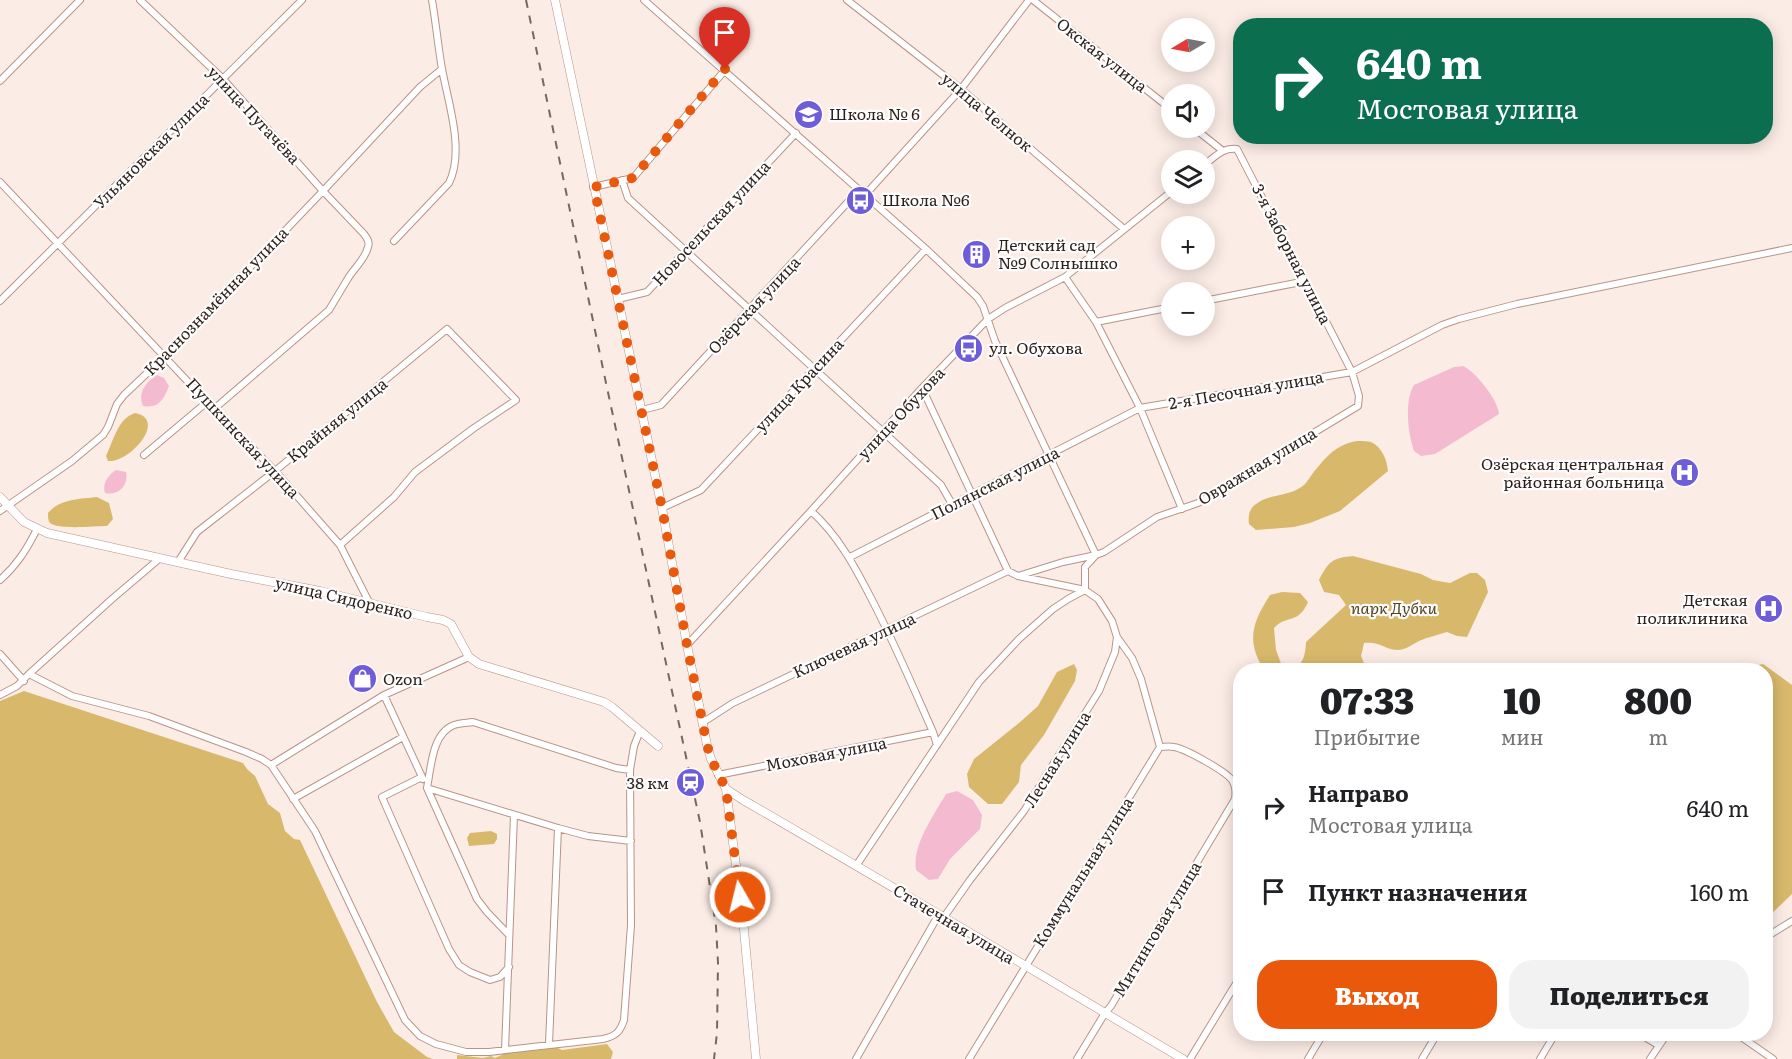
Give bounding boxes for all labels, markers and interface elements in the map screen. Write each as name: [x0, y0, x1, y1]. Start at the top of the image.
pin: [699, 7, 750, 69]
street label: Окская улица: [1052, 11, 1153, 98]
icon: arrive: [708, 16, 741, 49]
north arrow: [1161, 18, 1215, 72]
map controls: [1161, 18, 1215, 336]
text: 640 m: [1356, 30, 1482, 92]
icon: right: [1257, 42, 1335, 120]
street label: улица Пугачёва: [203, 60, 307, 169]
street label: улица Челнок: [937, 66, 1039, 157]
button: sound: [1161, 84, 1215, 138]
street label: Ульяновская улица: [87, 87, 214, 214]
text: Мостовая улица: [1356, 87, 1578, 127]
school or university icon: Школа № 6: [792, 98, 824, 130]
place label: Школа № 6: [829, 101, 920, 125]
button: layers: [1161, 150, 1215, 204]
street label: Новосельская улица: [646, 154, 775, 290]
street label: 3-я Заборная улица: [1247, 179, 1339, 328]
bus stop icon: Школа №6: [845, 184, 877, 216]
place label: Школа №6: [882, 187, 970, 211]
button: +: [1161, 216, 1215, 270]
street label: Краснознамённая улица: [138, 220, 293, 380]
place label: Детский сад №9 Солнышко: [998, 232, 1118, 274]
building icon: Детский сад №9 Солнышко: [961, 238, 993, 270]
street label: Озёрская улица: [701, 250, 805, 359]
button: −: [1161, 282, 1215, 336]
street label: улица Красина: [748, 332, 849, 437]
bus stop icon: ул. Обухова: [952, 332, 984, 364]
place label: ул. Обухова: [989, 335, 1083, 359]
street label: улица Обухова: [851, 360, 950, 464]
street label: 2-я Песочная улица: [1166, 364, 1326, 414]
street label: Крайняя улица: [281, 371, 392, 467]
street label: Пушкинская улица: [181, 372, 306, 503]
street label: Овражная улица: [1193, 420, 1321, 510]
street label: Полянская улица: [926, 439, 1063, 525]
place label: Озёрская центральная районная больница: [1481, 451, 1664, 493]
hospital icon: Озёрская центральная районная больница: [1669, 457, 1701, 489]
street label: улица Сидоренко: [273, 569, 416, 625]
place label: Детская поликлиника: [1637, 587, 1748, 629]
hospital icon: Детская поликлиника: [1753, 593, 1785, 625]
park label: парк Дубки: [1351, 595, 1437, 619]
street label: Ключевая улица: [788, 605, 919, 683]
shop icon: Ozon: [346, 663, 378, 695]
place label: Ozon: [383, 666, 423, 690]
text: 07:33: [1320, 672, 1414, 725]
text: 10: [1503, 672, 1541, 725]
text: 800: [1624, 672, 1692, 725]
street label: Лесная улица: [1017, 705, 1096, 811]
text: Прибытие: [1314, 721, 1420, 751]
text: мин: [1501, 721, 1543, 751]
text: m: [1649, 721, 1668, 751]
street label: Моховая улица: [763, 729, 889, 777]
station icon: 38 км: [674, 767, 706, 799]
place label: 38 км: [627, 770, 669, 794]
text: Направо: [1308, 776, 1409, 809]
street label: Коммунальная улица: [1026, 791, 1139, 951]
icon: right: [1257, 791, 1290, 824]
text: 640 m: [1687, 791, 1749, 824]
text: Мостовая улица: [1308, 809, 1473, 839]
street label: Митинговая улица: [1106, 856, 1206, 1001]
position arrow: [708, 865, 772, 929]
icon: arrive: [1257, 875, 1290, 908]
text: Пункт назначения: [1308, 875, 1527, 908]
text: 160 m: [1690, 875, 1749, 908]
street label: Стачечная улица: [889, 877, 1020, 969]
button: Выход: [1257, 960, 1497, 1029]
button: Поделиться: [1509, 960, 1749, 1029]

